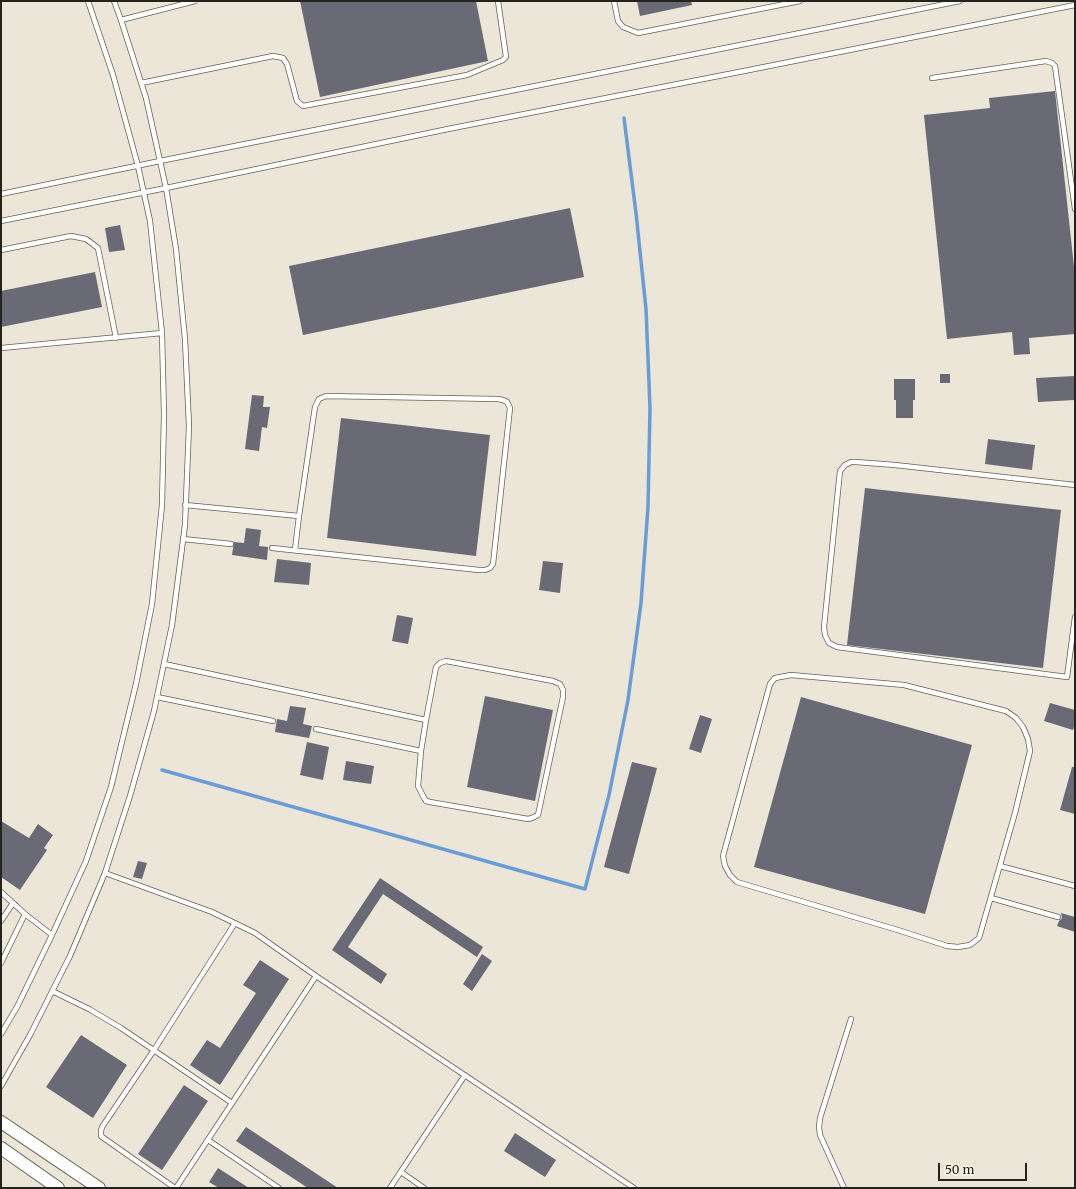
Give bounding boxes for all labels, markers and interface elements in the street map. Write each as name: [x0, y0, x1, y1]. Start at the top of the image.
scale bar: [940, 1155, 1029, 1181]
text: 50 m: [945, 1162, 974, 1177]

